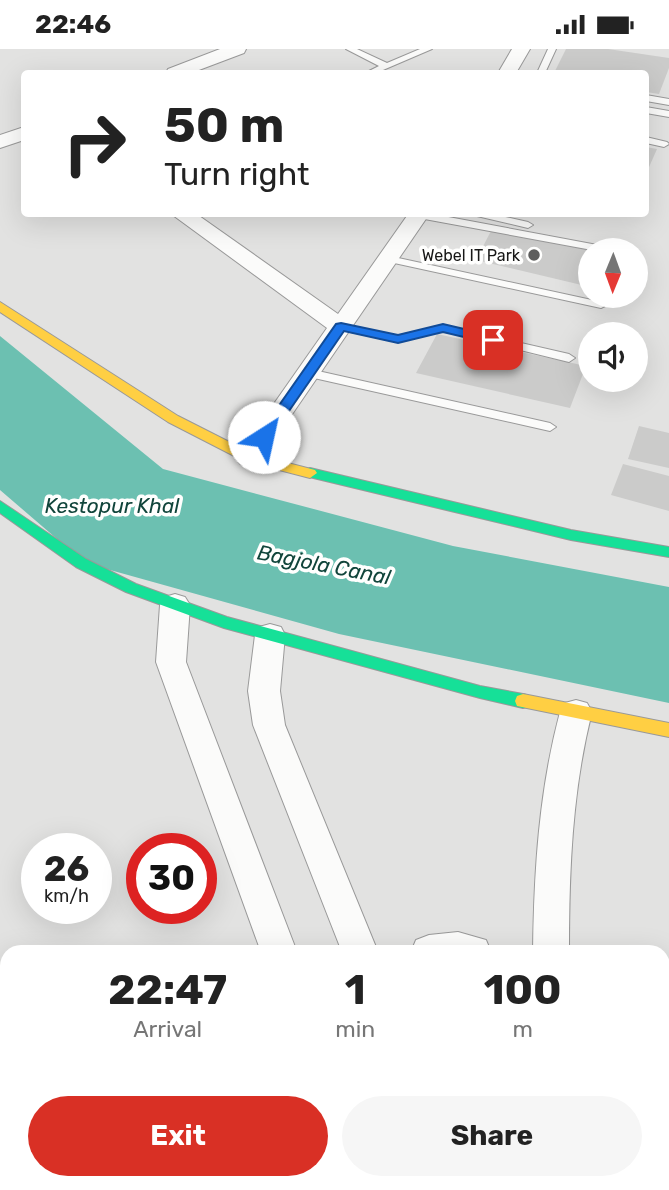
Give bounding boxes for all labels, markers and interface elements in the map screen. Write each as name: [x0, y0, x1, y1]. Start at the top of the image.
text: 22:46: [35, 9, 111, 40]
text: 50 m: [164, 96, 284, 154]
icon: right: [49, 98, 140, 189]
text: Turn right: [164, 155, 309, 193]
north arrow: [578, 238, 648, 308]
map controls: [578, 238, 648, 392]
place label: Webel IT Park: [422, 246, 521, 265]
marker: Webel IT Park: [526, 247, 542, 263]
pin: [463, 310, 523, 370]
icon: arrive: [474, 321, 512, 359]
button: sound: [578, 322, 648, 392]
position arrow: [227, 400, 301, 474]
water label: Kestopur Khal: [45, 493, 180, 518]
water label: Bagjola Canal: [255, 539, 394, 590]
speed limit sign: 30: [126, 833, 217, 924]
text: 26: [44, 848, 89, 890]
text: km/h: [44, 885, 89, 907]
text: 22:47: [108, 965, 227, 1015]
text: 1: [345, 965, 366, 1015]
text: 100: [484, 965, 562, 1015]
text: Arrival: [133, 1015, 202, 1043]
text: min: [335, 1015, 375, 1043]
text: m: [512, 1015, 533, 1043]
button: Exit: [28, 1096, 328, 1176]
button: Share: [342, 1096, 642, 1176]

